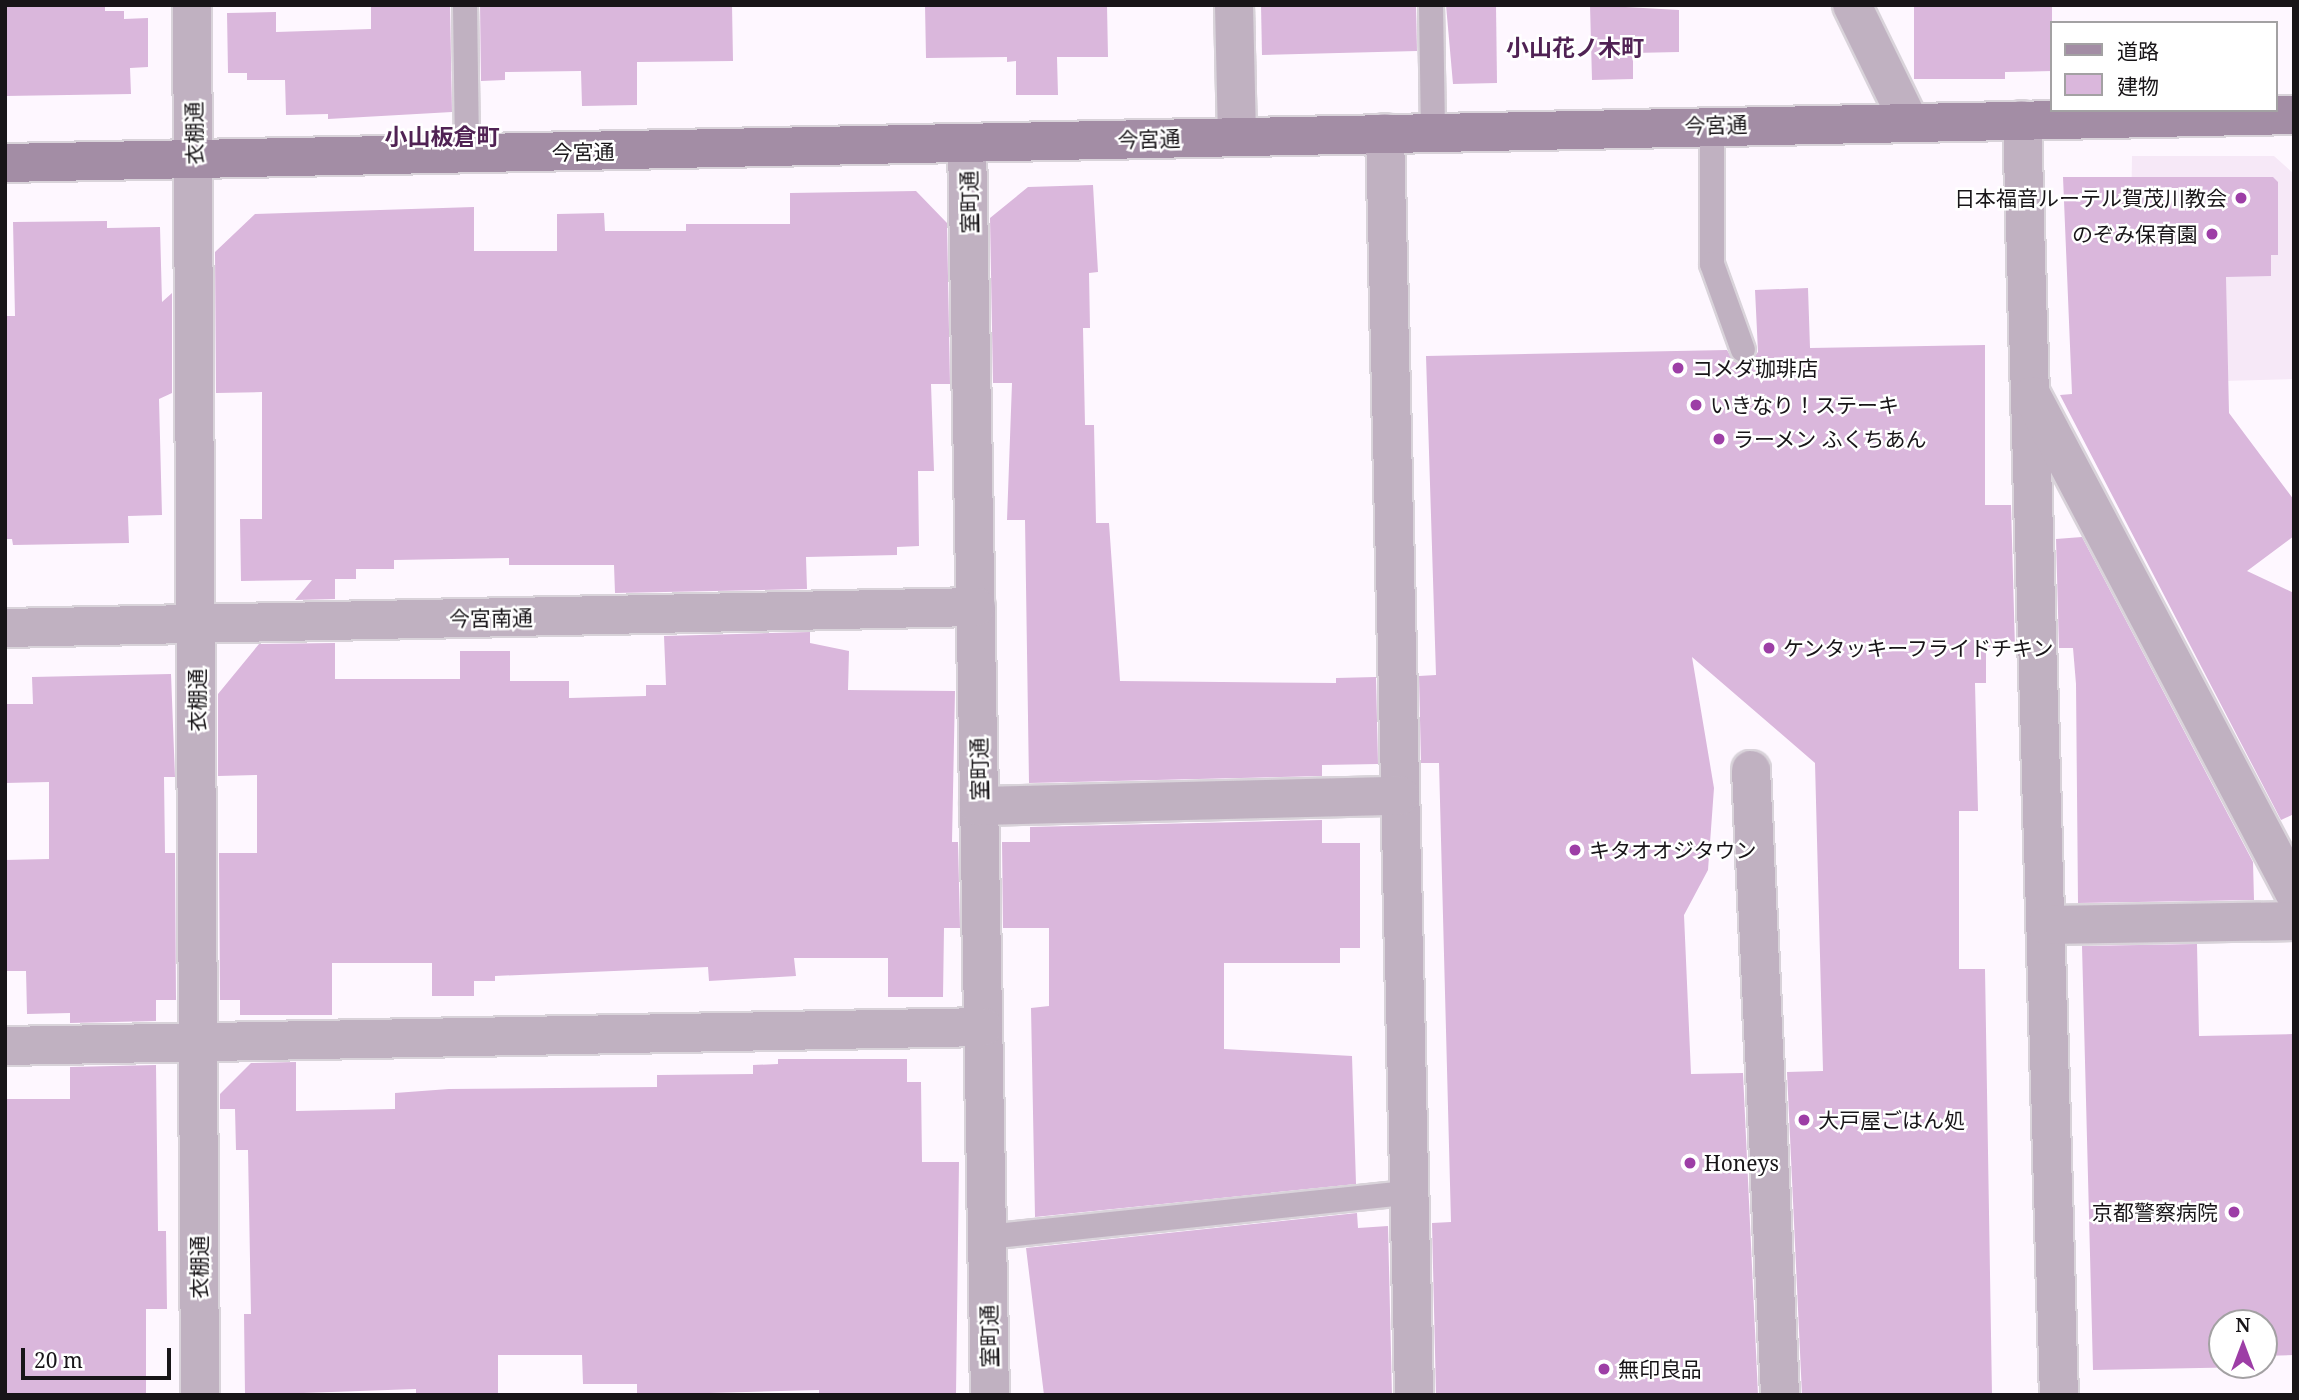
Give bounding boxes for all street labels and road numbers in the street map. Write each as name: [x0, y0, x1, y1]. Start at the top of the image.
street label: 衣棚通: [181, 101, 207, 165]
street label: 今宮通: [1684, 111, 1748, 139]
street label: 今宮通: [1117, 125, 1181, 153]
street label: 今宮通: [551, 139, 615, 165]
street label: 室町通: [956, 170, 982, 234]
street label: 今宮南通: [449, 605, 533, 631]
street label: 衣棚通: [184, 669, 210, 731]
street label: 室町通: [966, 737, 992, 801]
street label: 衣棚通: [186, 1236, 212, 1298]
street label: 室町通: [976, 1304, 1002, 1368]

